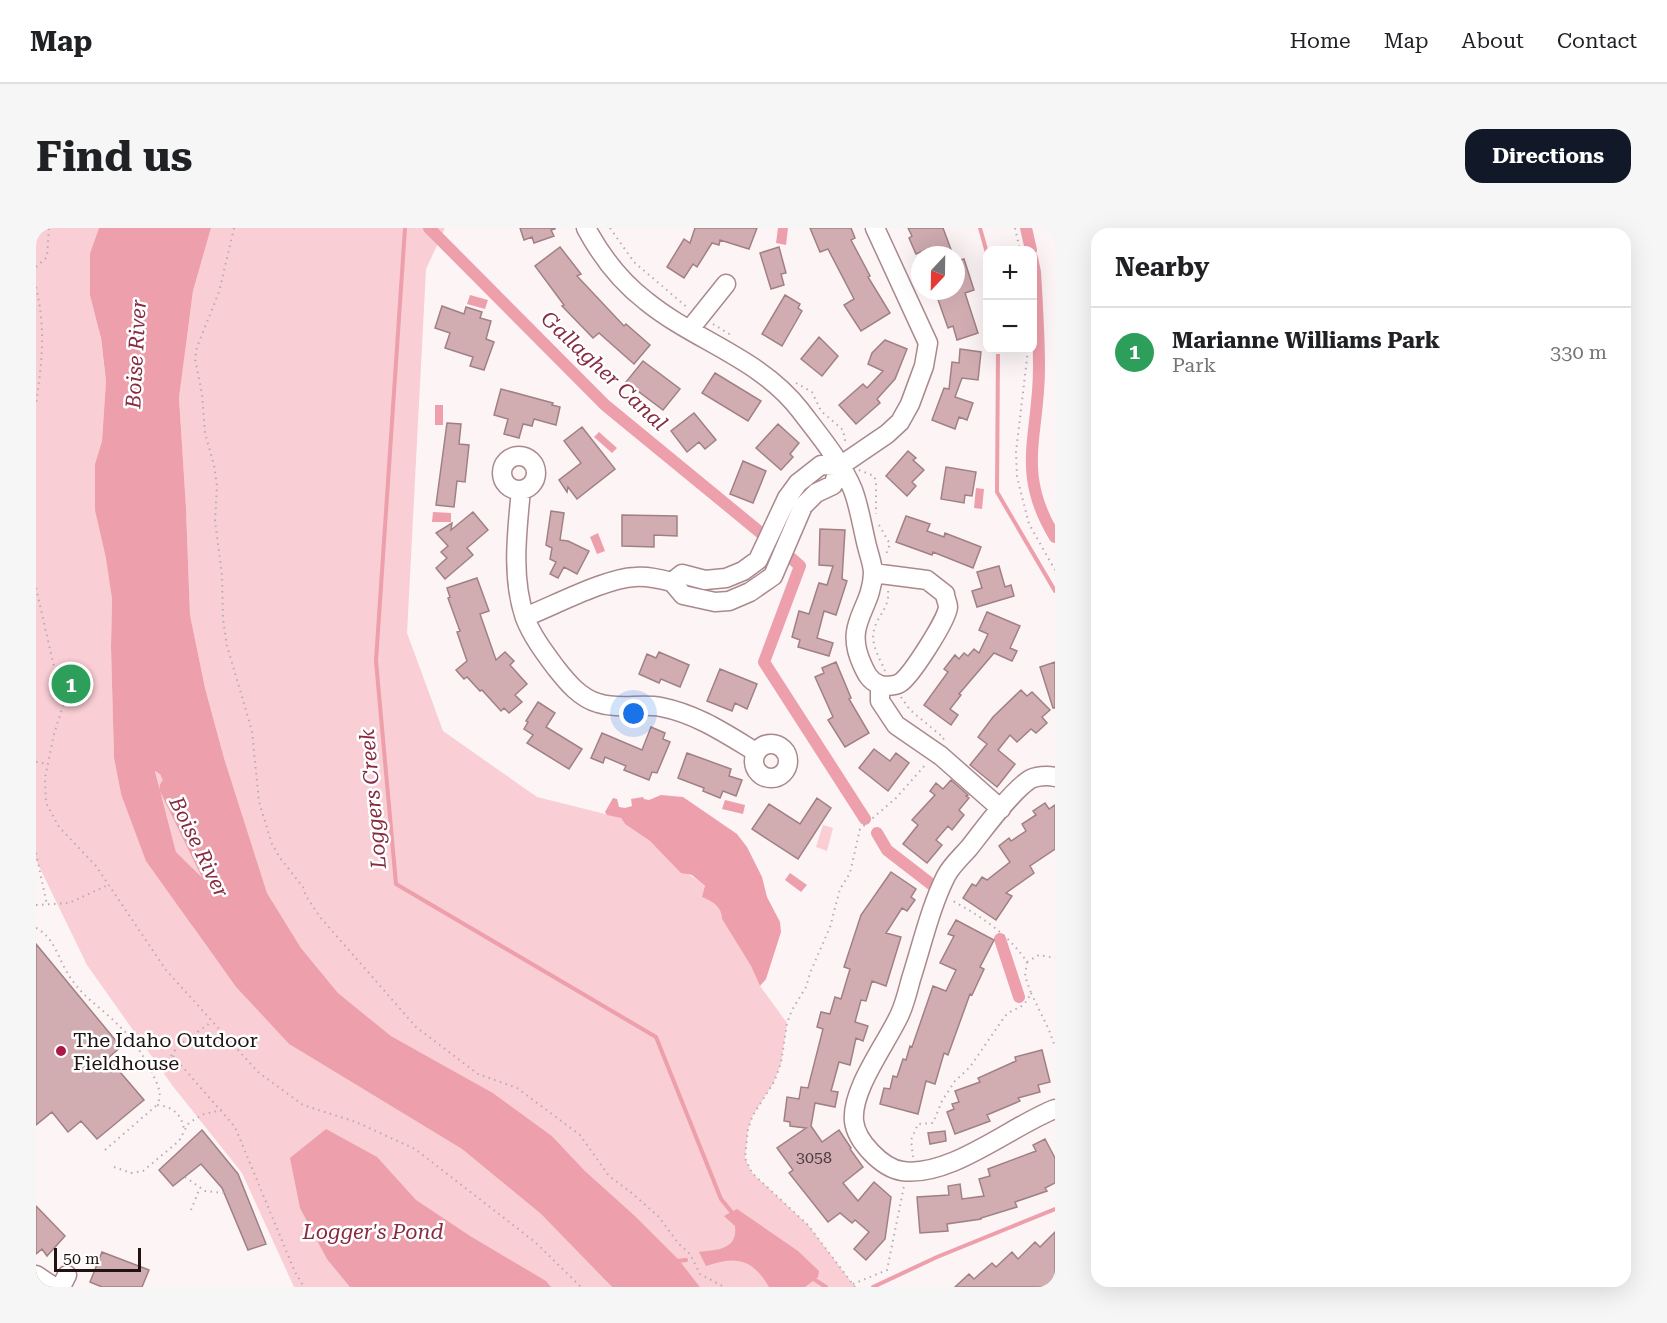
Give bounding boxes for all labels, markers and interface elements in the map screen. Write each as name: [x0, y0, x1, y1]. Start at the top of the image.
text: Map: [30, 25, 92, 58]
text: Home: [1290, 29, 1351, 53]
text: Map: [1384, 29, 1429, 53]
text: About: [1462, 29, 1524, 53]
text: Contact: [1557, 29, 1637, 53]
button: Directions: [1465, 129, 1631, 183]
text: Find us: [36, 132, 193, 181]
north arrow: [911, 246, 965, 300]
map controls: [983, 246, 1037, 354]
button: +: [983, 246, 1037, 300]
text: Nearby: [1115, 252, 1209, 282]
water label: Boise River: [121, 299, 151, 410]
button: −: [983, 300, 1037, 354]
water label: Gallagher Canal: [536, 306, 672, 436]
text: Marianne Williams Park: [1172, 328, 1440, 353]
text: 1: [1129, 340, 1140, 364]
text: 330 m: [1550, 340, 1607, 364]
text: Park: [1172, 353, 1216, 377]
pin: 1: [51, 662, 90, 706]
your location: [619, 699, 648, 728]
water label: Loggers Creek: [355, 727, 391, 871]
water label: Boise River: [164, 792, 234, 902]
place label: The Idaho Outdoor Fieldhouse: [73, 1028, 258, 1075]
marker: The Idaho Outdoor Fieldhouse: [54, 1044, 68, 1058]
house number: 3058: [796, 1148, 832, 1167]
water label: Logger's Pond: [301, 1220, 444, 1244]
scale bar: [54, 1245, 141, 1272]
text: 50 m: [63, 1249, 100, 1268]

